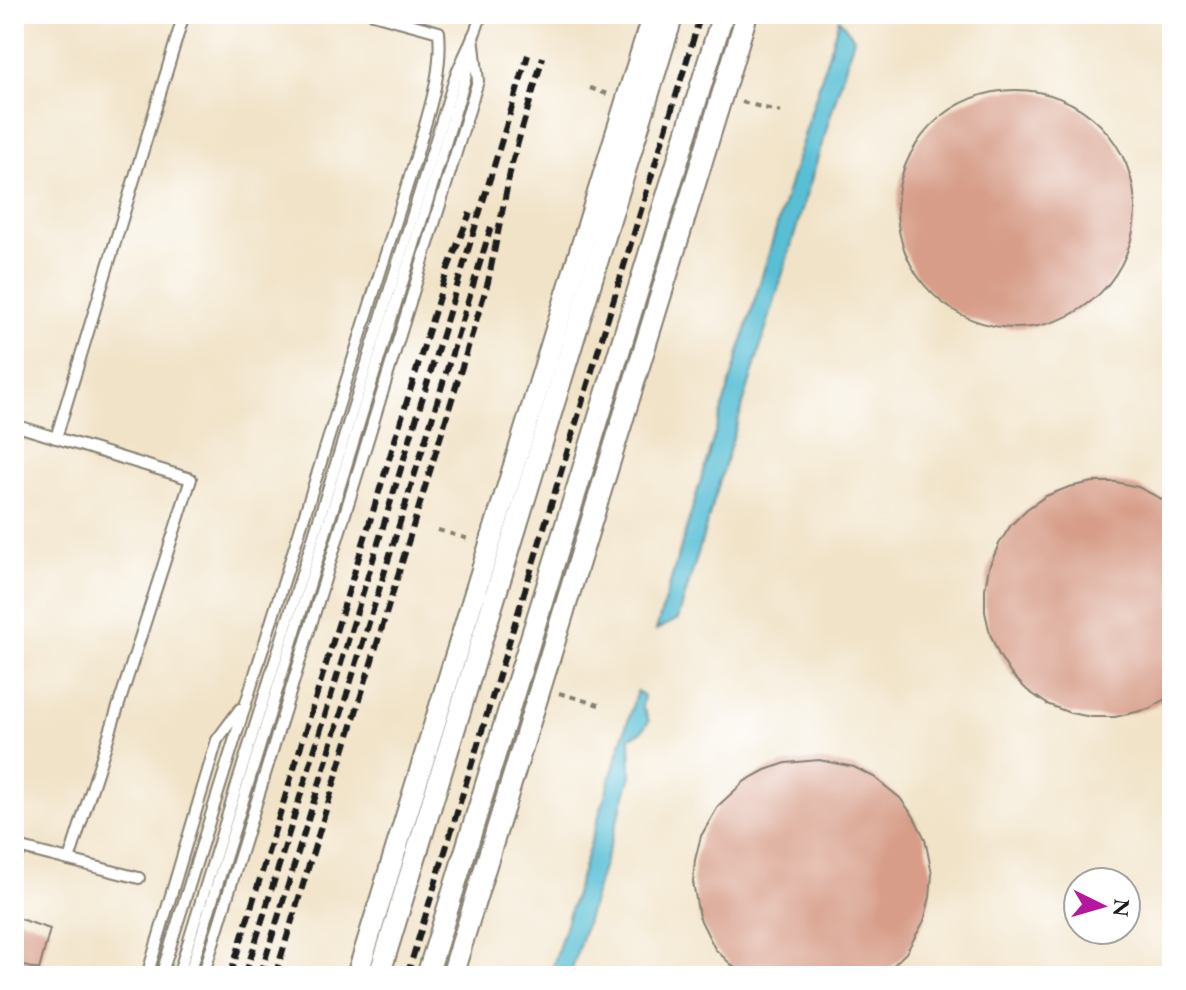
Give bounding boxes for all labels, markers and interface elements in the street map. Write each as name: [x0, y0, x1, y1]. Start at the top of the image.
north arrow: [1062, 866, 1142, 946]
text: N: [1106, 898, 1137, 918]

